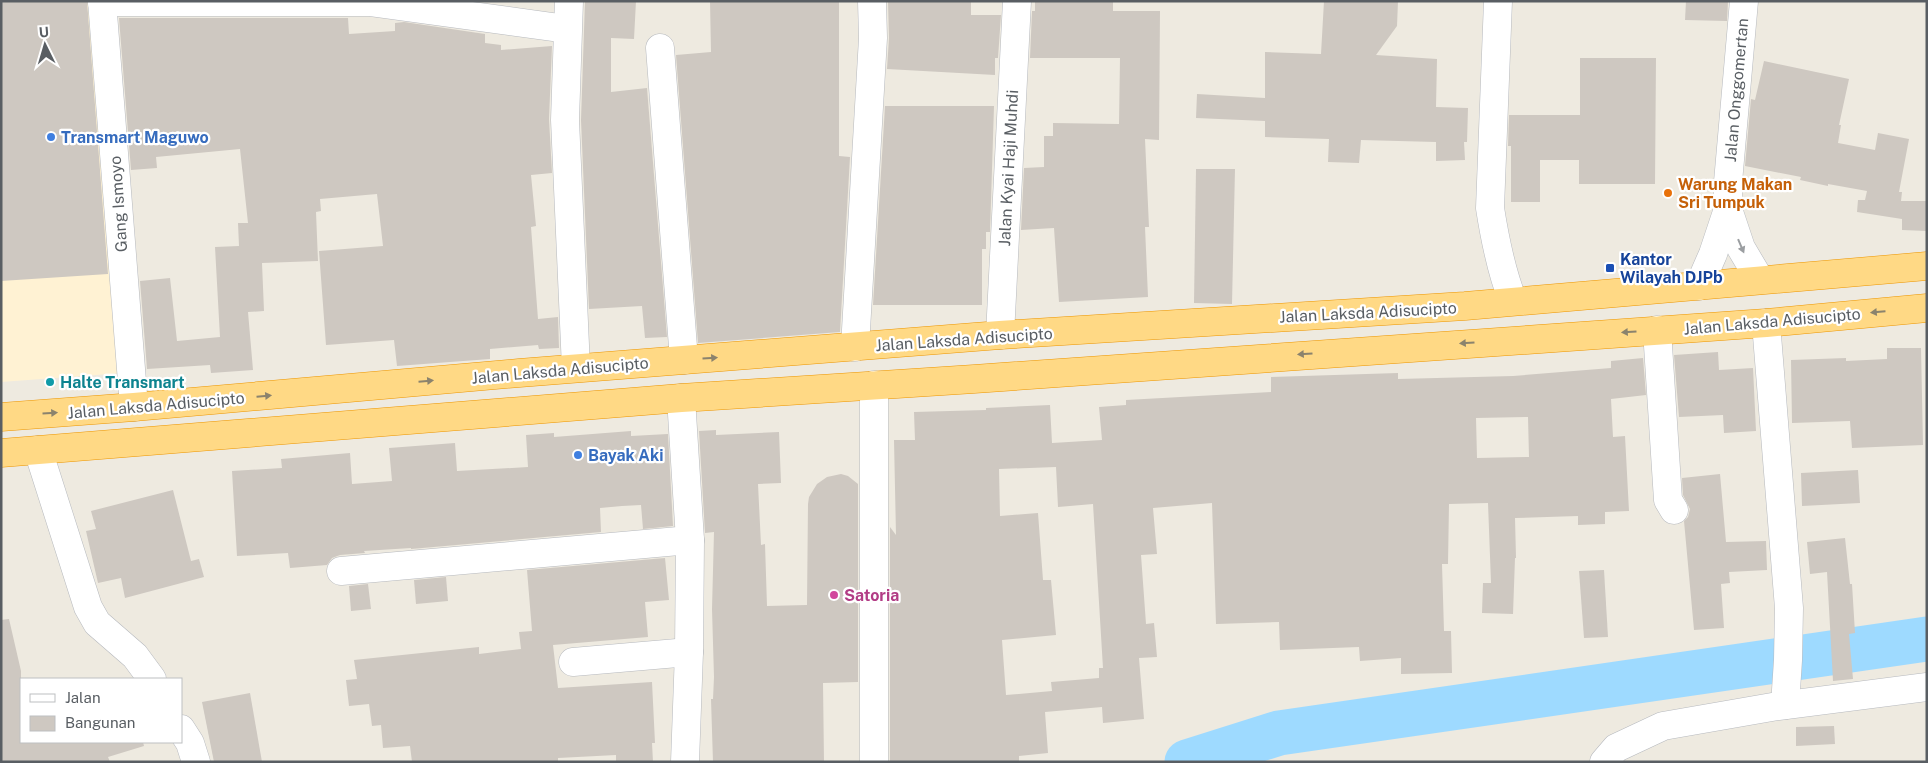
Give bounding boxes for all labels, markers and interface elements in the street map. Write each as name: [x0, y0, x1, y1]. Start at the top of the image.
street label: Jalan Onggomertan: [1721, 17, 1752, 163]
north arrow: [20, 20, 70, 70]
text: U: [38, 24, 50, 40]
street label: Jalan Kyai Haji Muhdi: [995, 89, 1022, 247]
place label: Transmart Maguwo: [61, 128, 209, 147]
marker: Transmart Maguwo: [45, 131, 57, 143]
street label: Gang Ismoyo: [106, 155, 131, 253]
place label: Warung Makan Sri Tumpuk: [1678, 175, 1792, 212]
marker: Warung Makan Sri Tumpuk: [1662, 187, 1674, 199]
one-way arrow: [1737, 239, 1745, 253]
place label: Kantor Wilayah DJPb: [1620, 250, 1723, 287]
marker: Kantor Wilayah DJPb: [1604, 262, 1616, 274]
street label: Jalan Laksda Adisucipto: [1279, 298, 1457, 327]
street label: Jalan Laksda Adisucipto: [1683, 304, 1861, 339]
one-way arrow: [1870, 308, 1886, 316]
street label: Jalan Laksda Adisucipto: [875, 324, 1053, 355]
one-way arrow: [1621, 328, 1637, 336]
one-way arrow: [1459, 339, 1475, 347]
one-way arrow: [1297, 351, 1313, 359]
street label: Jalan Laksda Adisucipto: [471, 353, 649, 388]
one-way arrow: [702, 354, 718, 362]
place label: Halte Transmart: [60, 373, 185, 392]
marker: Halte Transmart: [44, 376, 56, 388]
one-way arrow: [418, 377, 434, 385]
street label: Jalan Laksda Adisucipto: [67, 388, 245, 423]
one-way arrow: [256, 391, 272, 399]
one-way arrow: [42, 409, 58, 417]
place label: Bayak Aki: [588, 446, 664, 465]
marker: Bayak Aki: [572, 449, 584, 461]
place label: Satoria: [844, 586, 899, 605]
marker: Satoria: [828, 589, 840, 601]
legend: [20, 678, 182, 743]
text: Jalan: [65, 689, 101, 706]
text: Bangunan: [65, 714, 136, 731]

